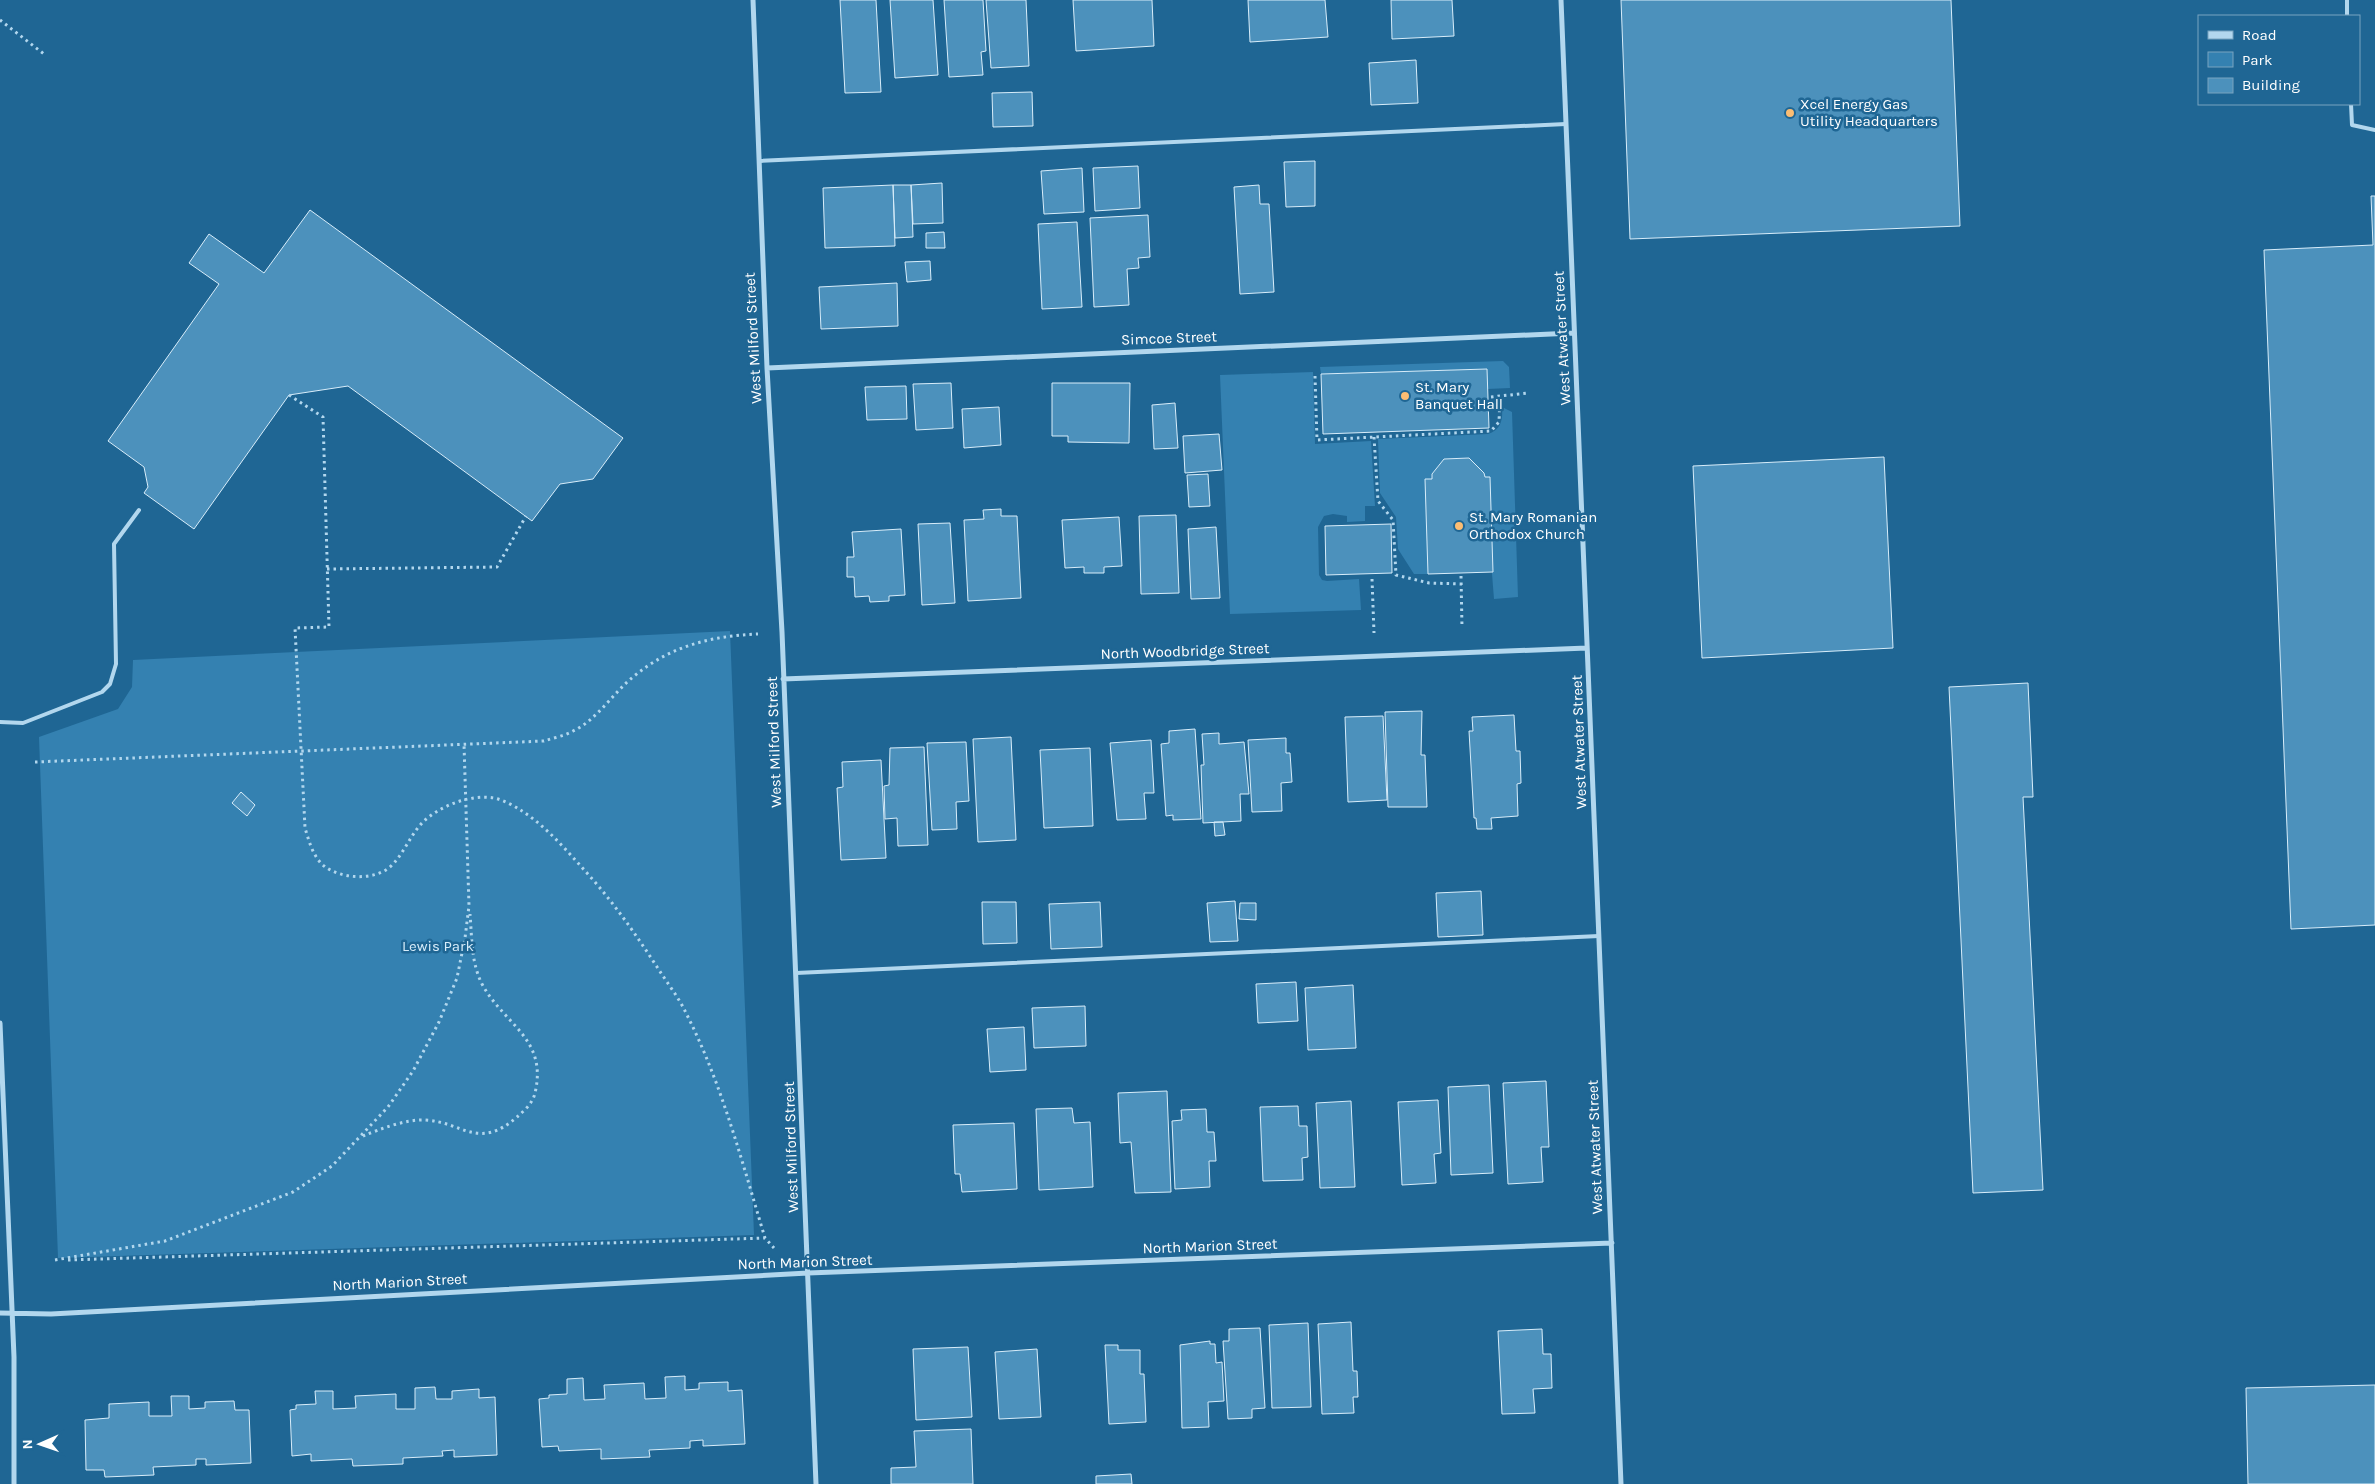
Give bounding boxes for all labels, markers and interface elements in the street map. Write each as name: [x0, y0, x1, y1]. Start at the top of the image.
legend: [2198, 15, 2360, 105]
text: Road: [2242, 26, 2277, 44]
text: Park: [2242, 51, 2272, 69]
text: Building: [2242, 76, 2300, 94]
place label: Xcel Energy Gas Utility Headquarters: [1800, 95, 1938, 130]
marker: Xcel Energy Gas Utility Headquarters: [1784, 107, 1796, 119]
street label: West Atwater Street: [1549, 270, 1575, 406]
street label: West Milford Street: [741, 272, 765, 404]
street label: Simcoe Street: [1121, 327, 1218, 349]
place label: St. Mary Banquet Hall: [1415, 378, 1503, 413]
marker: St. Mary Banquet Hall: [1399, 390, 1411, 402]
place label: St. Mary Romanian Orthodox Church: [1469, 508, 1597, 543]
marker: St. Mary Romanian Orthodox Church: [1453, 520, 1465, 532]
street label: North Woodbridge Street: [1100, 639, 1270, 663]
street label: West Atwater Street: [1568, 674, 1590, 810]
street label: West Milford Street: [763, 676, 785, 808]
park label: Lewis Park: [402, 937, 474, 955]
street label: West Atwater Street: [1584, 1079, 1606, 1215]
street label: West Milford Street: [780, 1081, 802, 1213]
street label: North Marion Street: [1142, 1235, 1278, 1257]
street label: North Marion Street: [737, 1251, 873, 1273]
street label: North Marion Street: [332, 1269, 468, 1295]
north arrow: [15, 1419, 65, 1469]
text: N: [19, 1439, 36, 1450]

